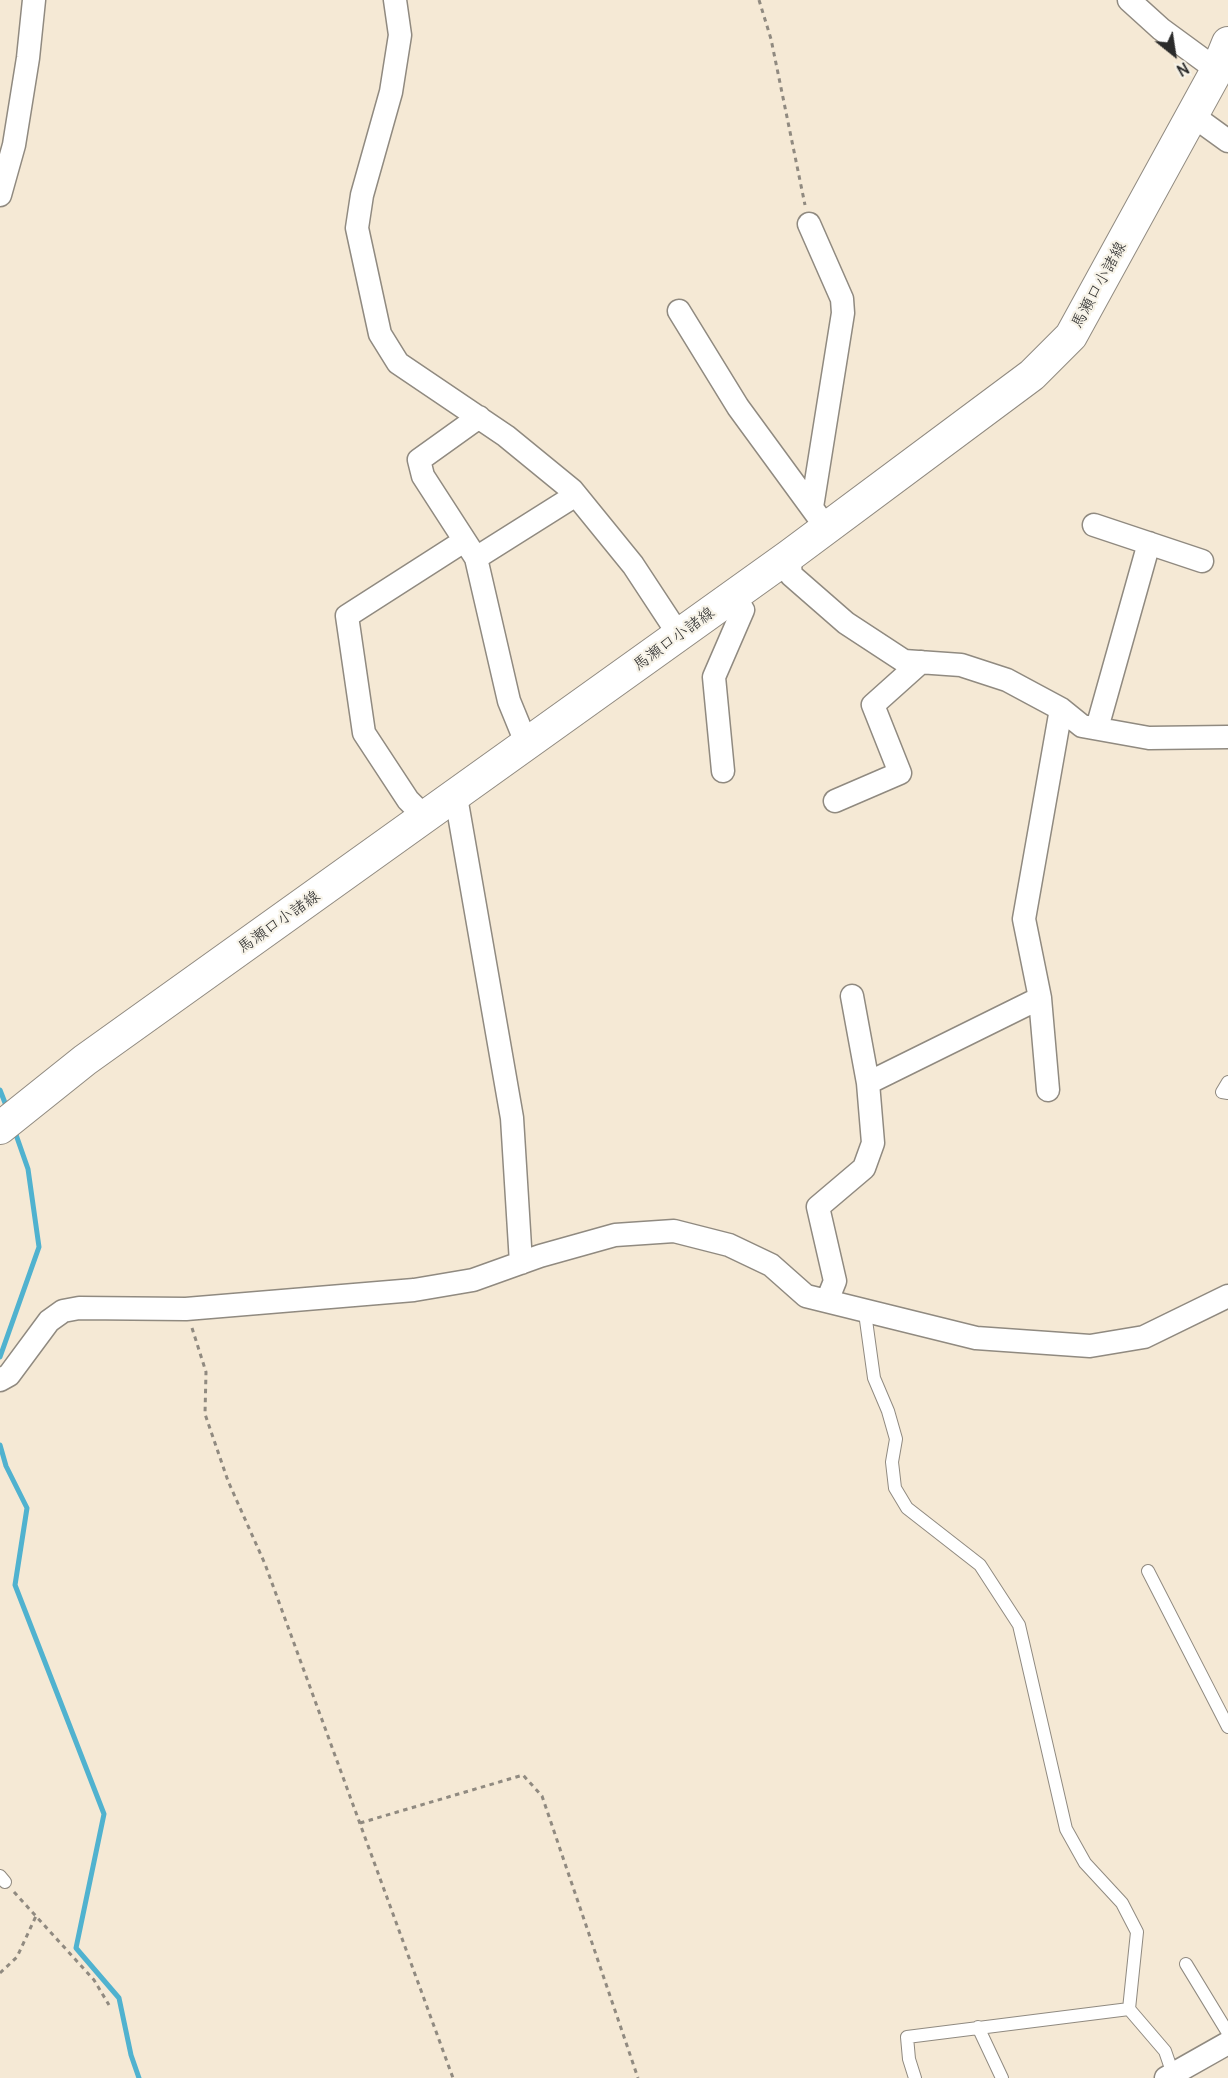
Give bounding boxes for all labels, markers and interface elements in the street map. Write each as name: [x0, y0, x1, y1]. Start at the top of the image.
north arrow: [1144, 24, 1204, 84]
text: N: [1173, 58, 1193, 81]
street label: 馬瀬口小諸線: [1067, 238, 1131, 332]
street label: 馬瀬口小諸線: [630, 603, 718, 675]
street label: 馬瀬口小諸線: [234, 887, 324, 957]

